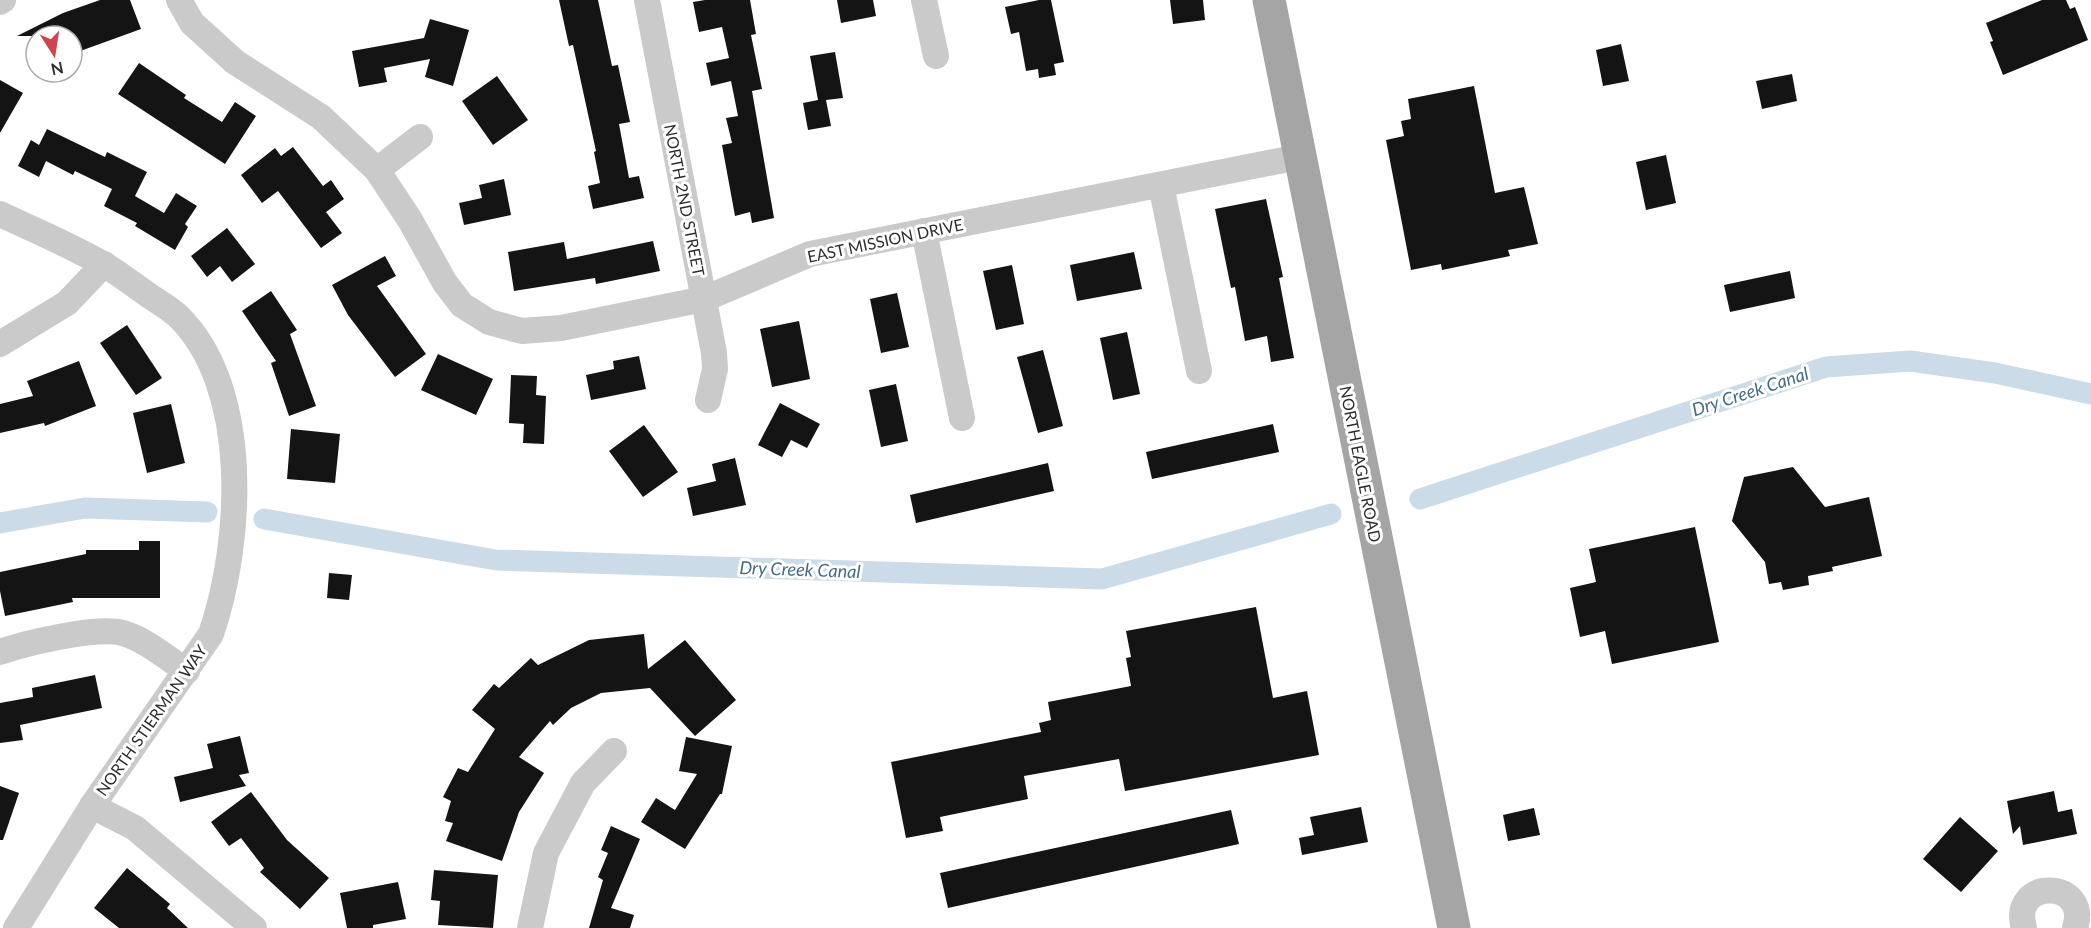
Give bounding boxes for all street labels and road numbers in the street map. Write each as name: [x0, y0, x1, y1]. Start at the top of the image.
street label: NORTH 2ND STREET: [661, 122, 709, 278]
street label: EAST MISSION DRIVE: [805, 214, 965, 266]
street label: NORTH EAGLE ROAD: [1337, 384, 1385, 544]
street label: NORTH STIERMAN WAY: [92, 641, 210, 799]

